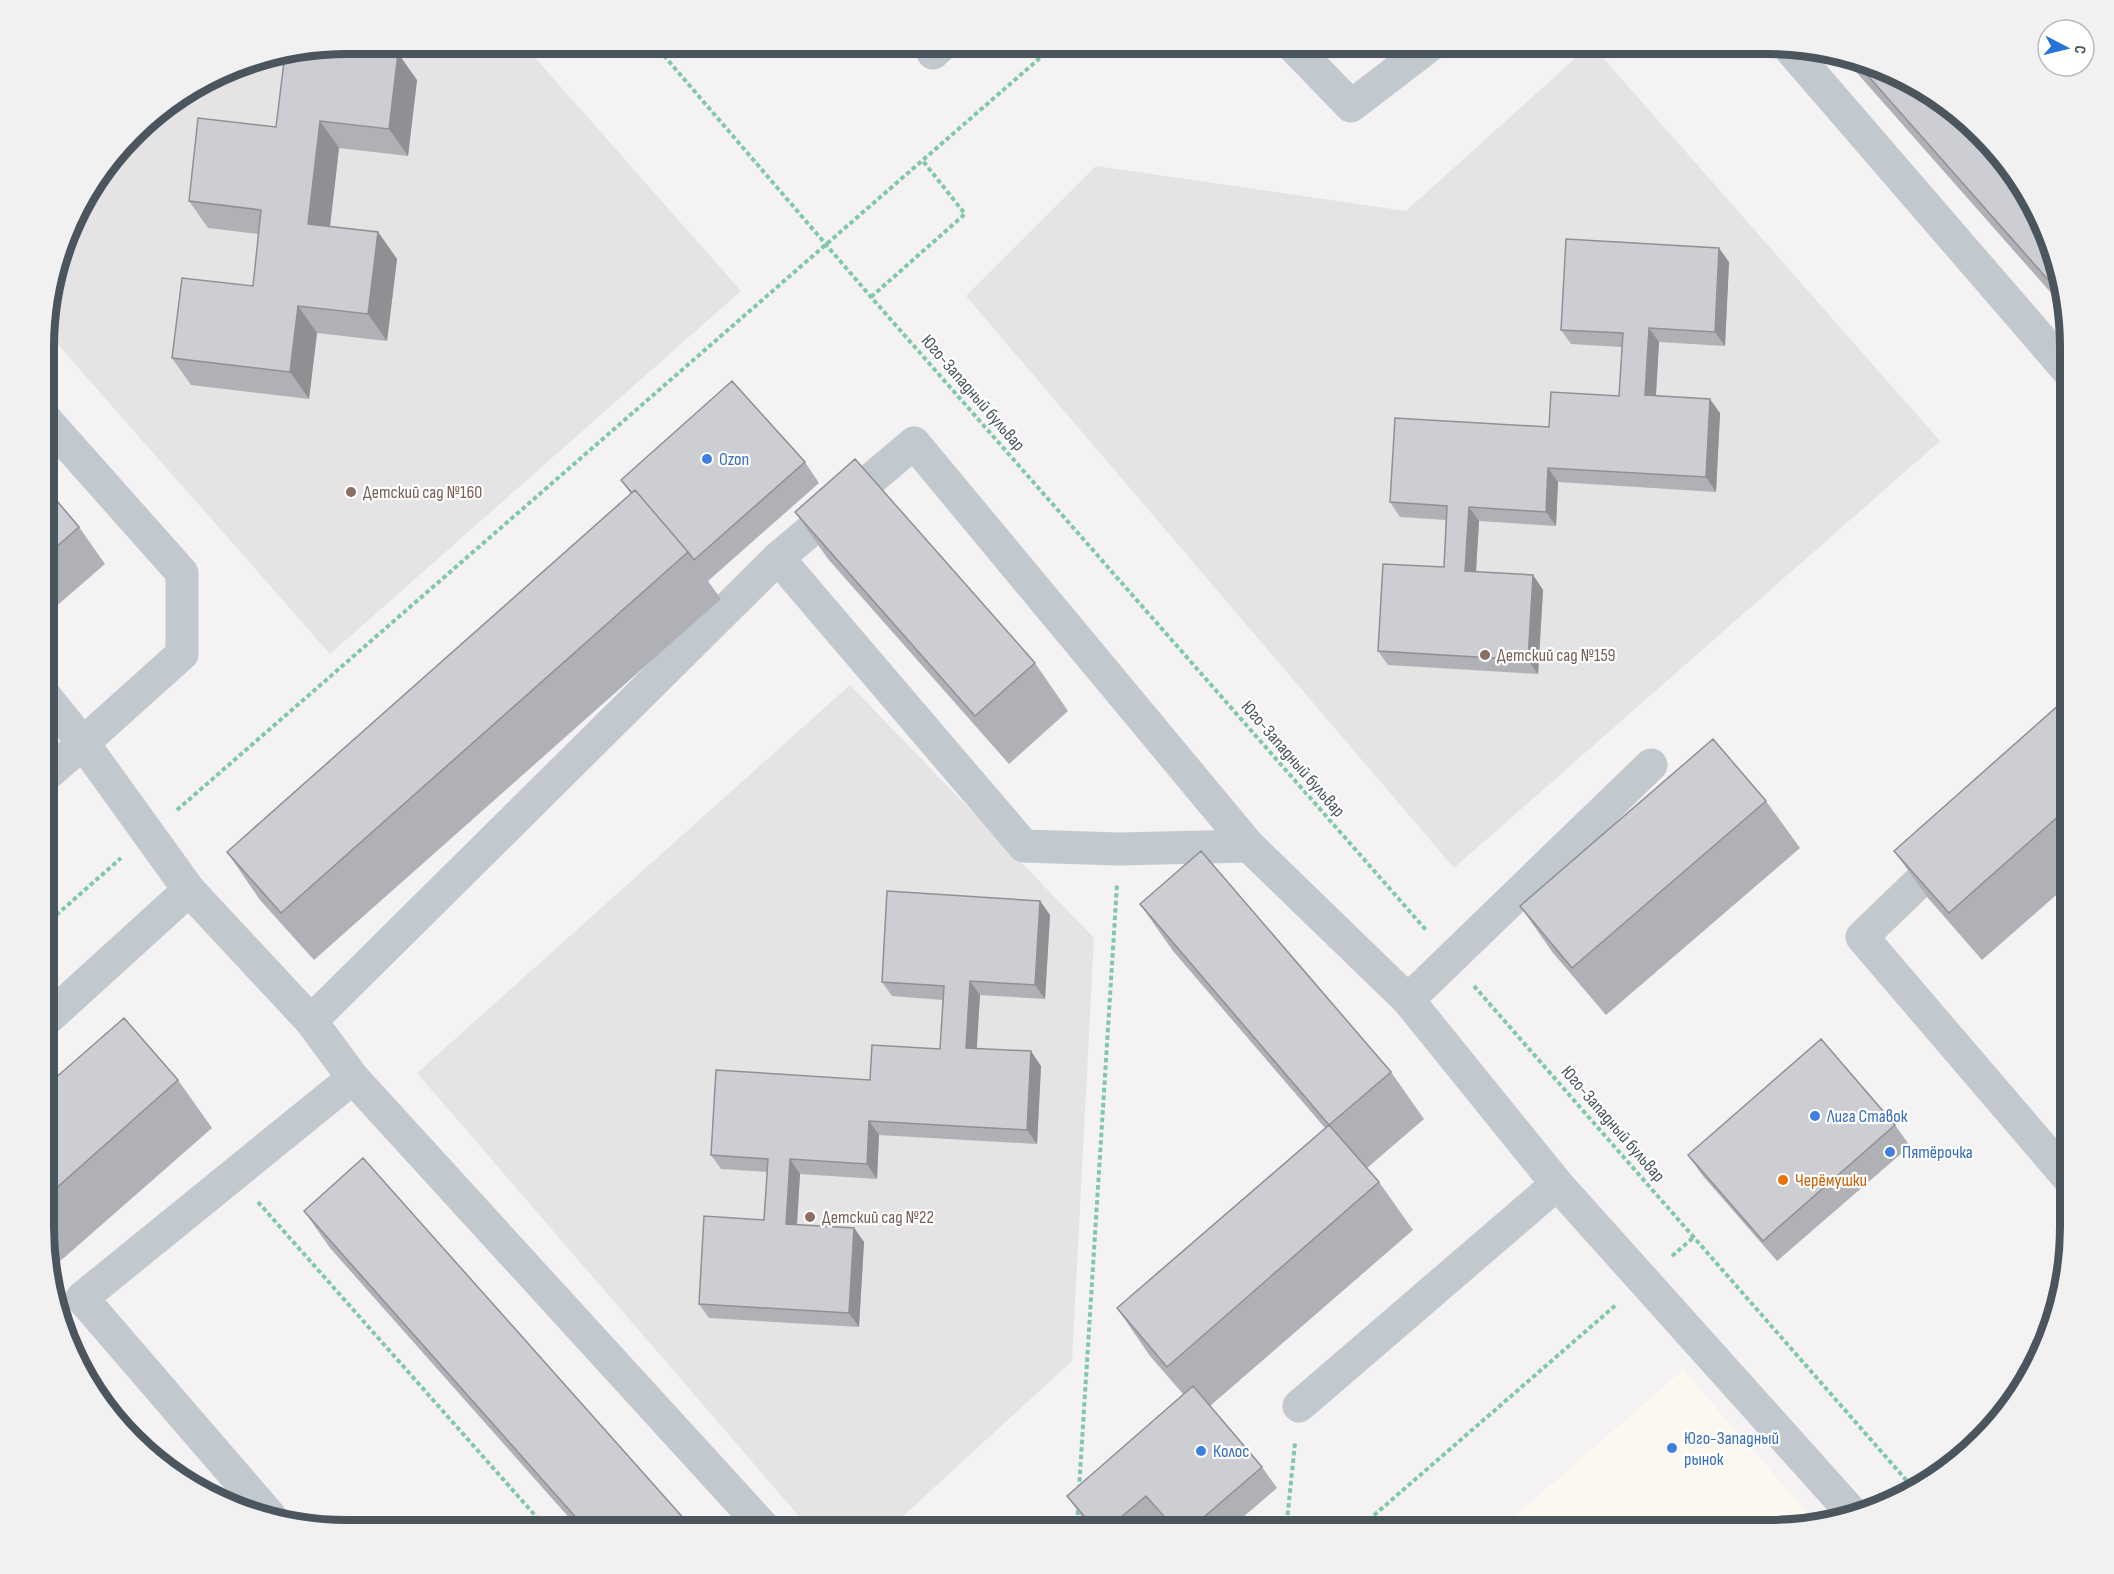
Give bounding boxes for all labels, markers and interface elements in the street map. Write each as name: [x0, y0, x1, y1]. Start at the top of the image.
north arrow: [2036, 18, 2096, 78]
text: С: [2069, 44, 2089, 55]
street label: Юго-Западный бульвар: [917, 331, 1029, 455]
place label: Ozon: [719, 449, 749, 470]
marker: Ozon: [700, 452, 714, 466]
place label: Детский сад №160: [363, 482, 482, 503]
marker: Детский сад №160: [344, 485, 358, 499]
place label: Детский сад №159: [1497, 645, 1616, 666]
marker: Детский сад №159: [1478, 648, 1492, 662]
street label: Юго-Западный бульвар: [1237, 697, 1349, 821]
street label: Юго-Западный бульвар: [1557, 1062, 1669, 1186]
place label: Лига Ставок: [1826, 1106, 1908, 1127]
marker: Лига Ставок: [1808, 1109, 1822, 1123]
place label: Пятёрочка: [1902, 1142, 1973, 1163]
marker: Пятёрочка: [1883, 1145, 1897, 1159]
place label: Черёмушки: [1795, 1170, 1867, 1191]
marker: Черёмушки: [1776, 1173, 1790, 1187]
place label: Детский сад №22: [822, 1207, 934, 1228]
marker: Детский сад №22: [803, 1210, 817, 1224]
place label: Юго-Западный рынок: [1684, 1428, 1779, 1470]
place label: Колос: [1213, 1441, 1249, 1462]
marker: Юго-Западный рынок: [1665, 1441, 1679, 1455]
marker: Колос: [1194, 1444, 1208, 1458]

